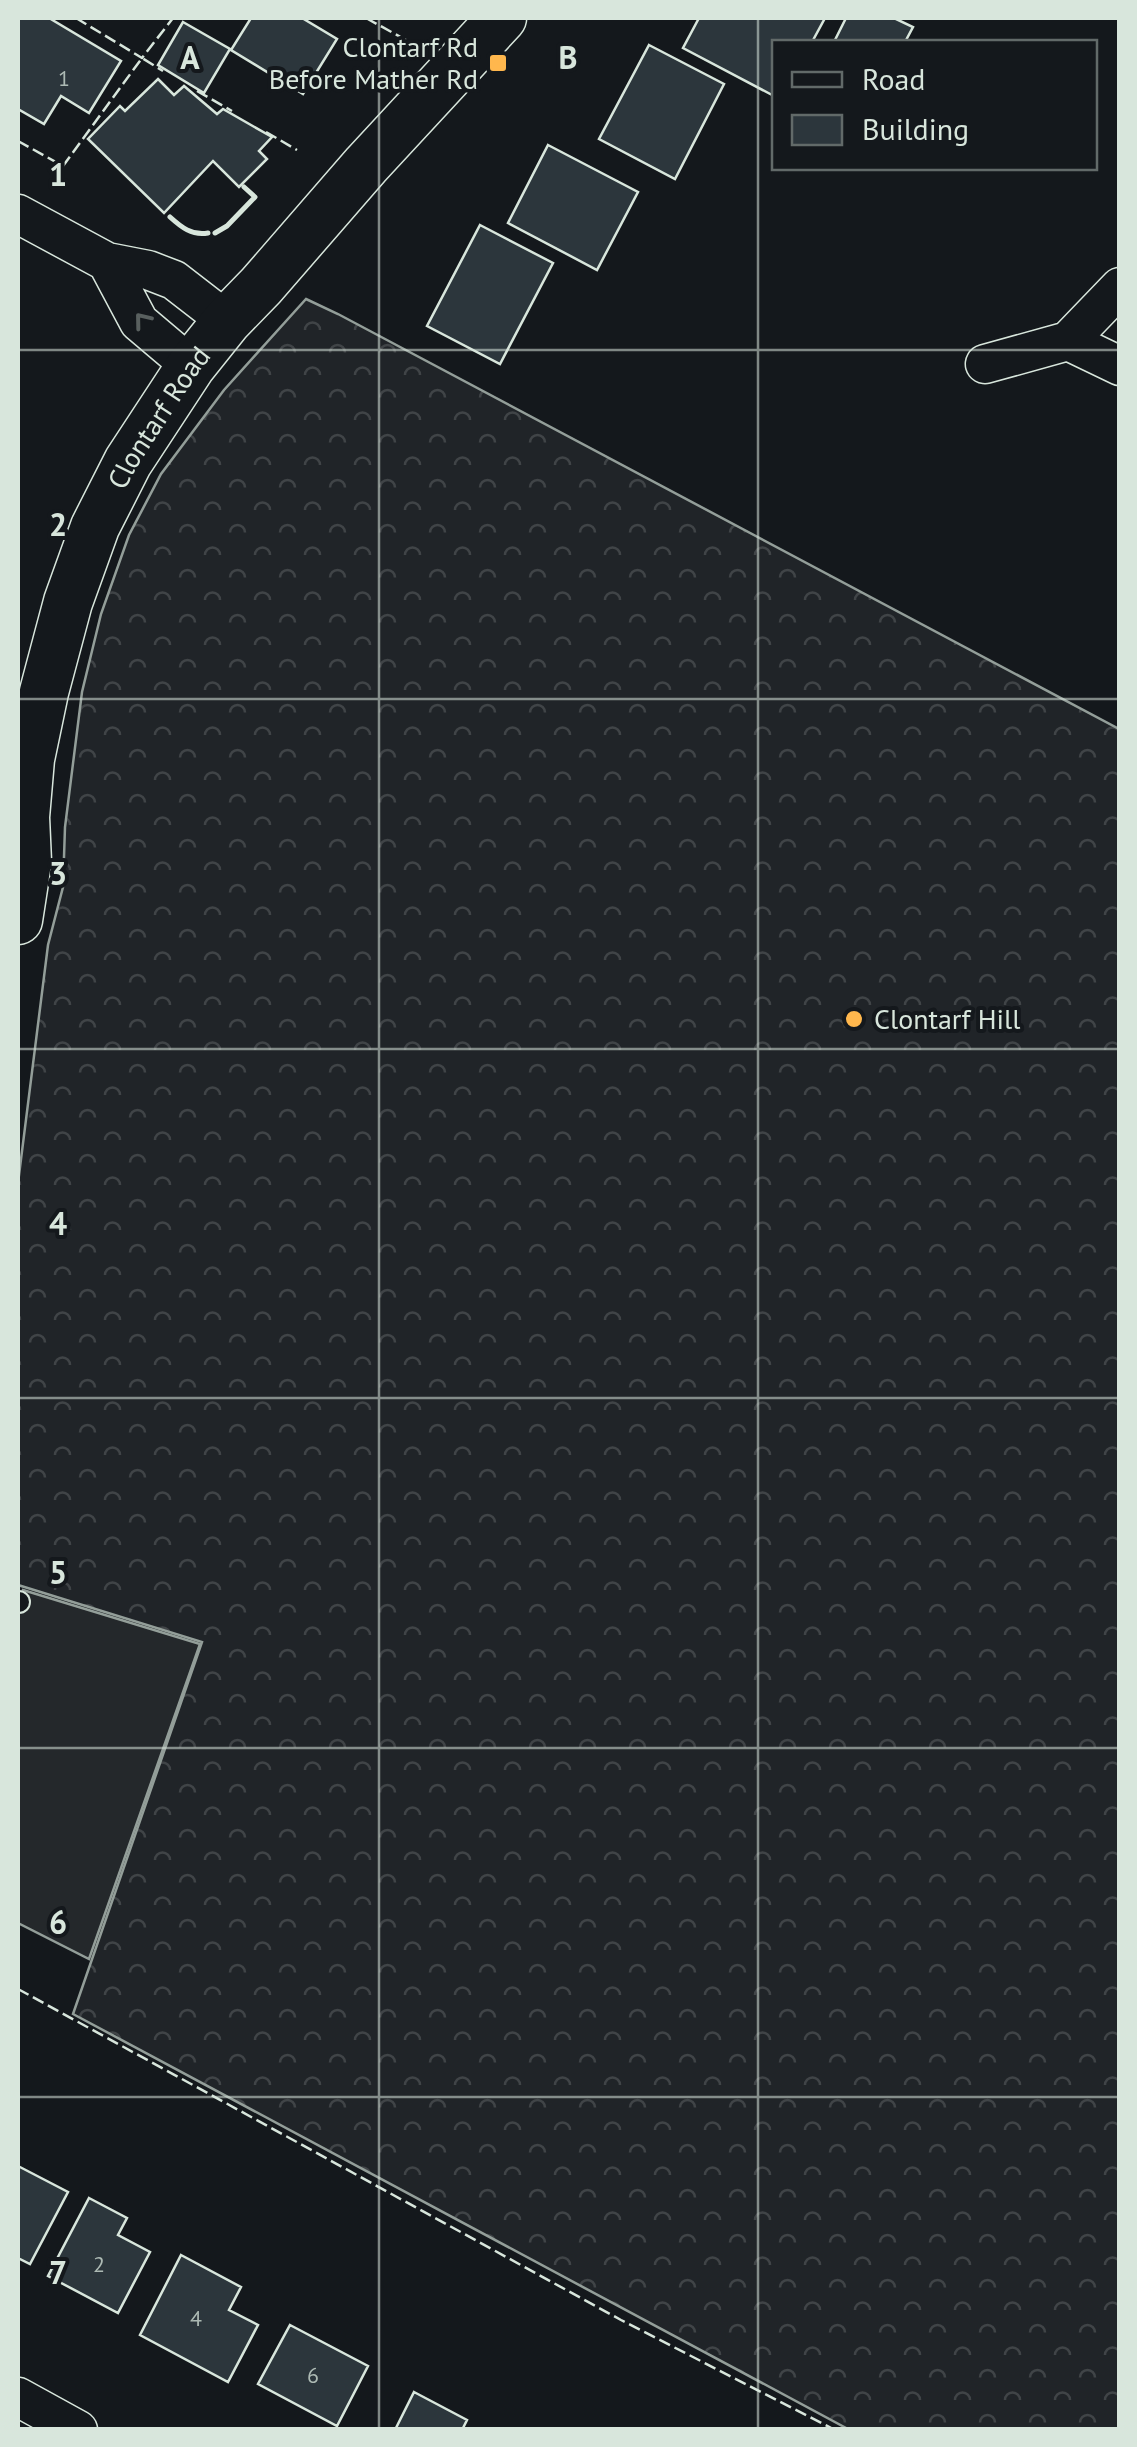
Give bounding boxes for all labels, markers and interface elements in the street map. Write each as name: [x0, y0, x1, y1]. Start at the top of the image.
place label: Clontarf Rd Before Mather Rd: [269, 28, 478, 97]
text: A: [180, 36, 200, 78]
text: B: [559, 36, 577, 78]
legend: [772, 40, 1097, 170]
marker: Clontarf Rd Before Mather Rd: [487, 52, 509, 74]
text: Road: [862, 59, 926, 98]
house number: 1: [58, 64, 70, 92]
text: Building: [862, 109, 969, 148]
text: 1: [49, 153, 67, 195]
one-way arrow: [136, 313, 153, 331]
street label: Clontarf Road: [98, 338, 218, 495]
text: 2: [49, 503, 67, 545]
text: 3: [49, 852, 67, 894]
place label: Clontarf Hill: [874, 1000, 1020, 1037]
marker: Clontarf Hill: [843, 1008, 865, 1030]
text: 4: [49, 1202, 67, 1244]
text: 5: [49, 1551, 67, 1593]
text: 6: [49, 1901, 67, 1943]
house number: 2: [93, 2250, 105, 2278]
text: 7: [49, 2251, 67, 2293]
house number: 4: [190, 2304, 202, 2332]
house number: 6: [307, 2361, 319, 2389]

